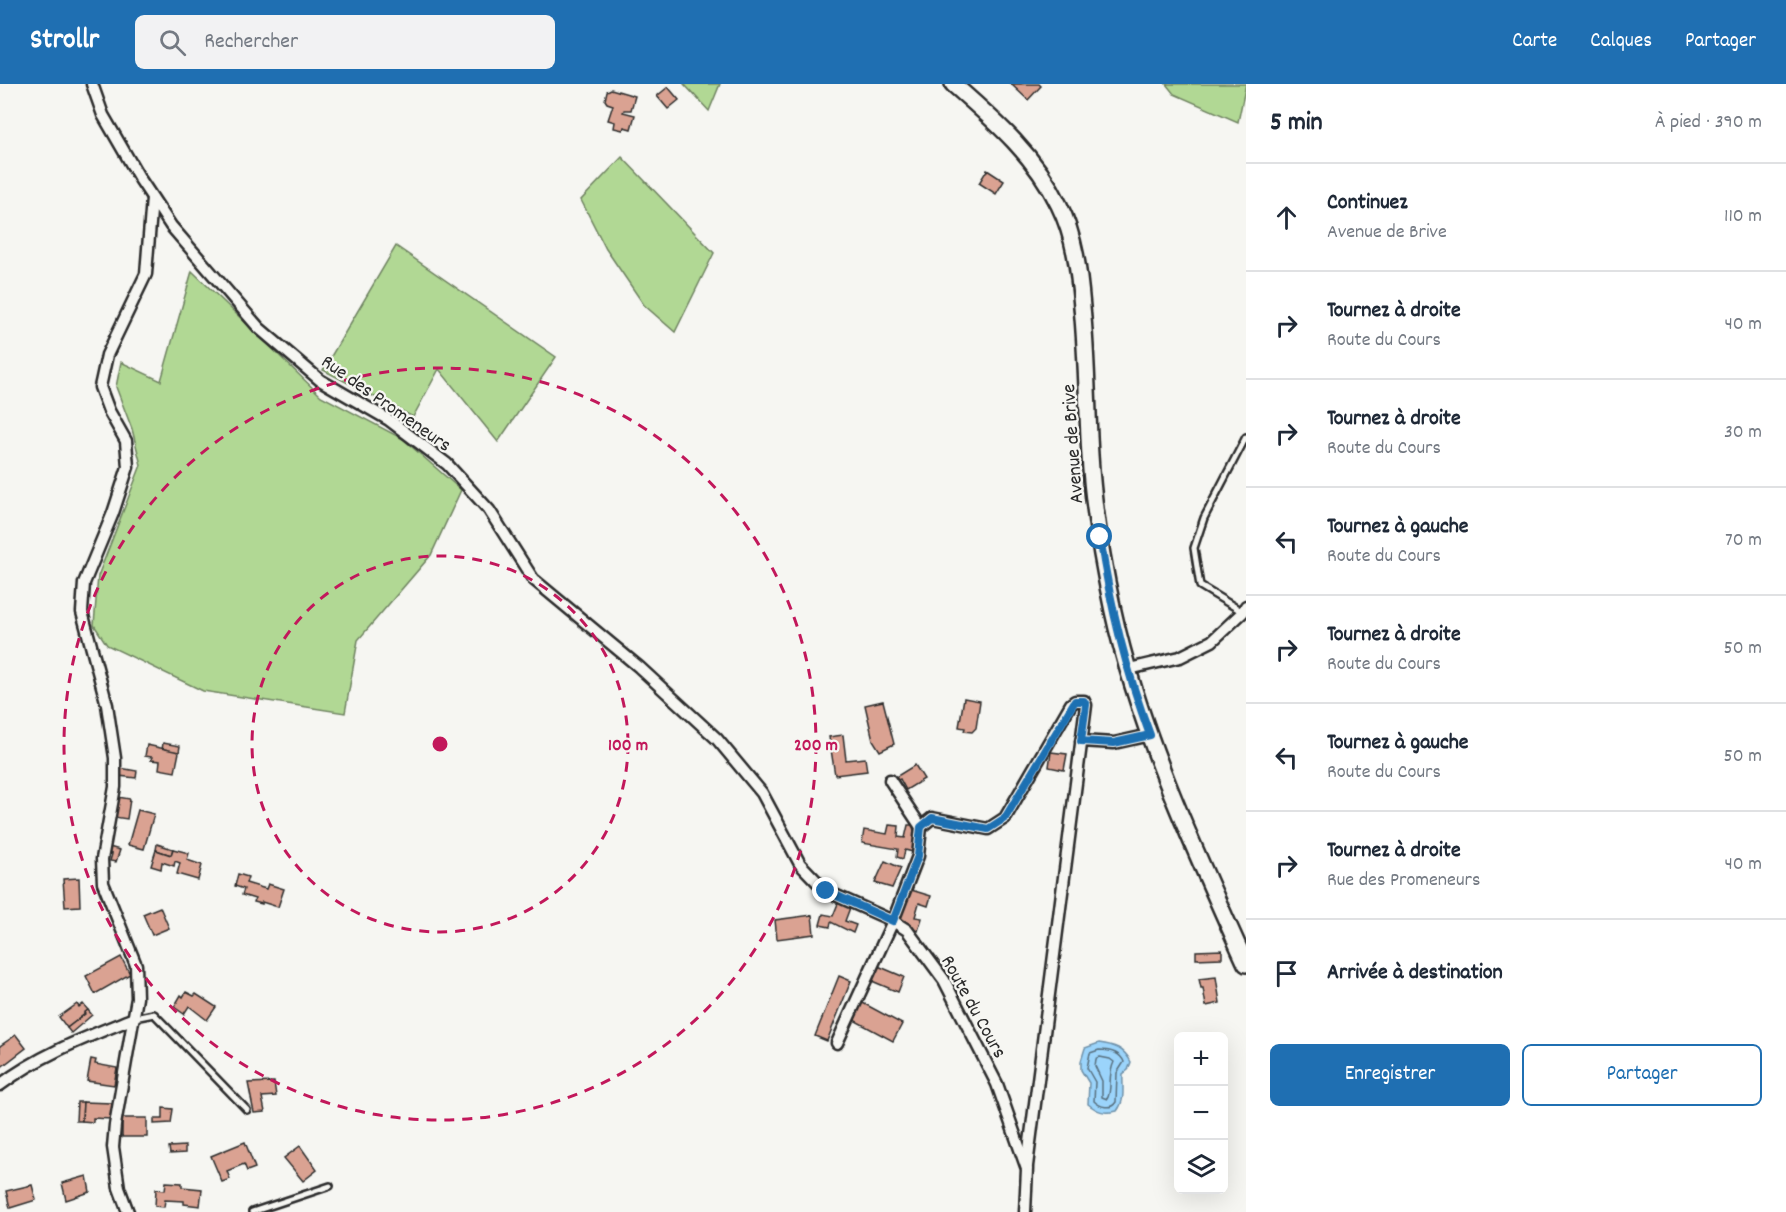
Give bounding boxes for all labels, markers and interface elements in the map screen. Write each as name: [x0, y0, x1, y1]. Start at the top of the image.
search box: [135, 15, 555, 69]
text: Strollr: [30, 22, 99, 62]
icon: search: [156, 26, 189, 59]
text: Rechercher: [204, 27, 298, 58]
text: Carte: [1512, 27, 1557, 57]
text: Calques: [1590, 27, 1652, 57]
text: Partager: [1685, 27, 1756, 57]
text: 5 min: [1270, 105, 1323, 142]
text: À pied · 390 m: [1655, 109, 1762, 137]
text: Continuez: [1327, 188, 1408, 219]
icon: ahead: [1270, 201, 1303, 234]
text: 110 m: [1724, 203, 1762, 231]
text: Avenue de Brive: [1327, 219, 1447, 247]
text: Tournez à droite: [1327, 296, 1461, 327]
icon: right: [1270, 309, 1303, 342]
text: 40 m: [1724, 311, 1762, 339]
text: Route du Cours: [1327, 327, 1441, 355]
street label: Rue des Promeneurs: [314, 349, 456, 460]
street label: Avenue de Brive: [1056, 383, 1092, 505]
text: Tournez à droite: [1327, 404, 1461, 435]
icon: right: [1270, 417, 1303, 450]
text: 30 m: [1724, 419, 1762, 447]
text: Route du Cours: [1327, 435, 1441, 463]
text: Tournez à gauche: [1327, 512, 1469, 543]
route start: [1086, 523, 1112, 549]
icon: left: [1270, 525, 1303, 558]
text: 70 m: [1725, 527, 1762, 555]
text: Route du Cours: [1327, 543, 1441, 571]
text: Tournez à droite: [1327, 620, 1461, 651]
icon: right: [1270, 633, 1303, 666]
text: 50 m: [1724, 635, 1762, 663]
text: Route du Cours: [1327, 651, 1441, 679]
text: Tournez à gauche: [1327, 728, 1469, 759]
centre of rings: [430, 734, 450, 754]
text: 100 m: [608, 734, 648, 759]
text: 200 m: [794, 734, 838, 759]
icon: left: [1270, 741, 1303, 774]
text: 50 m: [1724, 743, 1762, 771]
text: Route du Cours: [1327, 759, 1441, 787]
text: Tournez à droite: [1327, 836, 1461, 867]
icon: right: [1270, 849, 1303, 882]
text: 40 m: [1724, 851, 1762, 879]
text: Rue des Promeneurs: [1327, 867, 1480, 895]
route end: [812, 877, 838, 903]
street label: Route du Cours: [933, 951, 1012, 1064]
icon: arrive: [1270, 957, 1303, 990]
text: Arrivée à destination: [1327, 958, 1503, 989]
map controls: [1174, 1032, 1228, 1194]
button: +: [1174, 1032, 1228, 1086]
button: Enregistrer: [1270, 1044, 1510, 1106]
button: Partager: [1522, 1044, 1762, 1106]
button: −: [1174, 1086, 1228, 1140]
button: layers: [1174, 1140, 1228, 1194]

